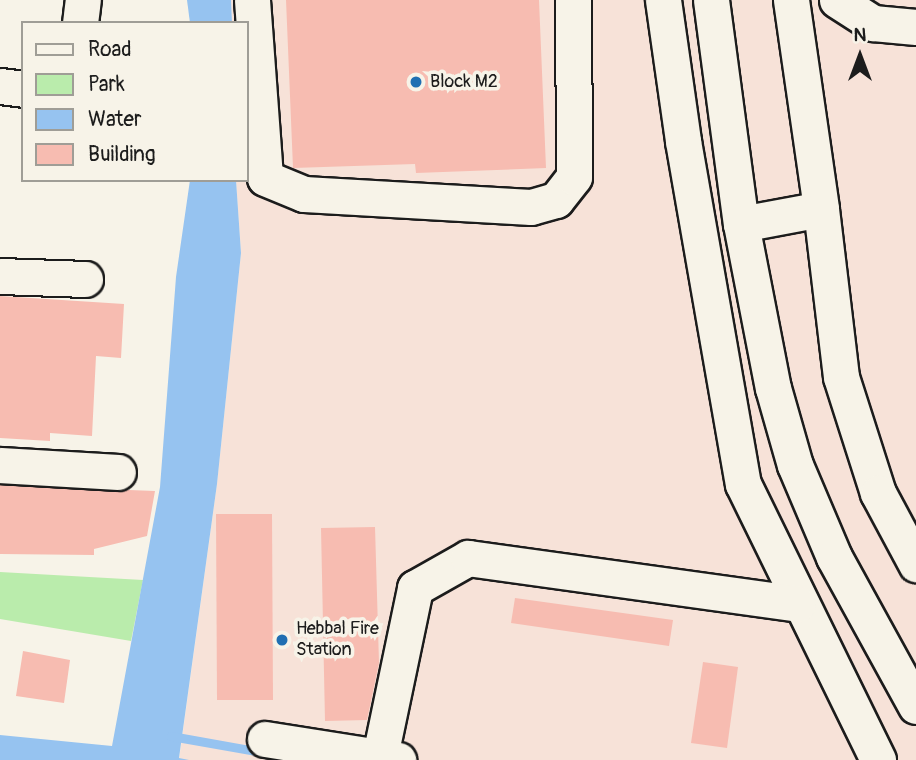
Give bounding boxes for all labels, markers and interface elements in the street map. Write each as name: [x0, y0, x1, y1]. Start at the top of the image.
legend: [21, 21, 248, 182]
north arrow: [825, 21, 895, 91]
text: N: [854, 23, 866, 47]
text: Road: [88, 36, 132, 63]
text: Park: [88, 71, 125, 98]
place label: Block M2: [430, 71, 498, 93]
marker: Block M2: [408, 74, 424, 90]
text: Water: [88, 106, 141, 133]
text: Building: [88, 141, 155, 168]
place label: Hebbal Fire Station: [296, 619, 379, 662]
marker: Hebbal Fire Station: [274, 632, 290, 648]

